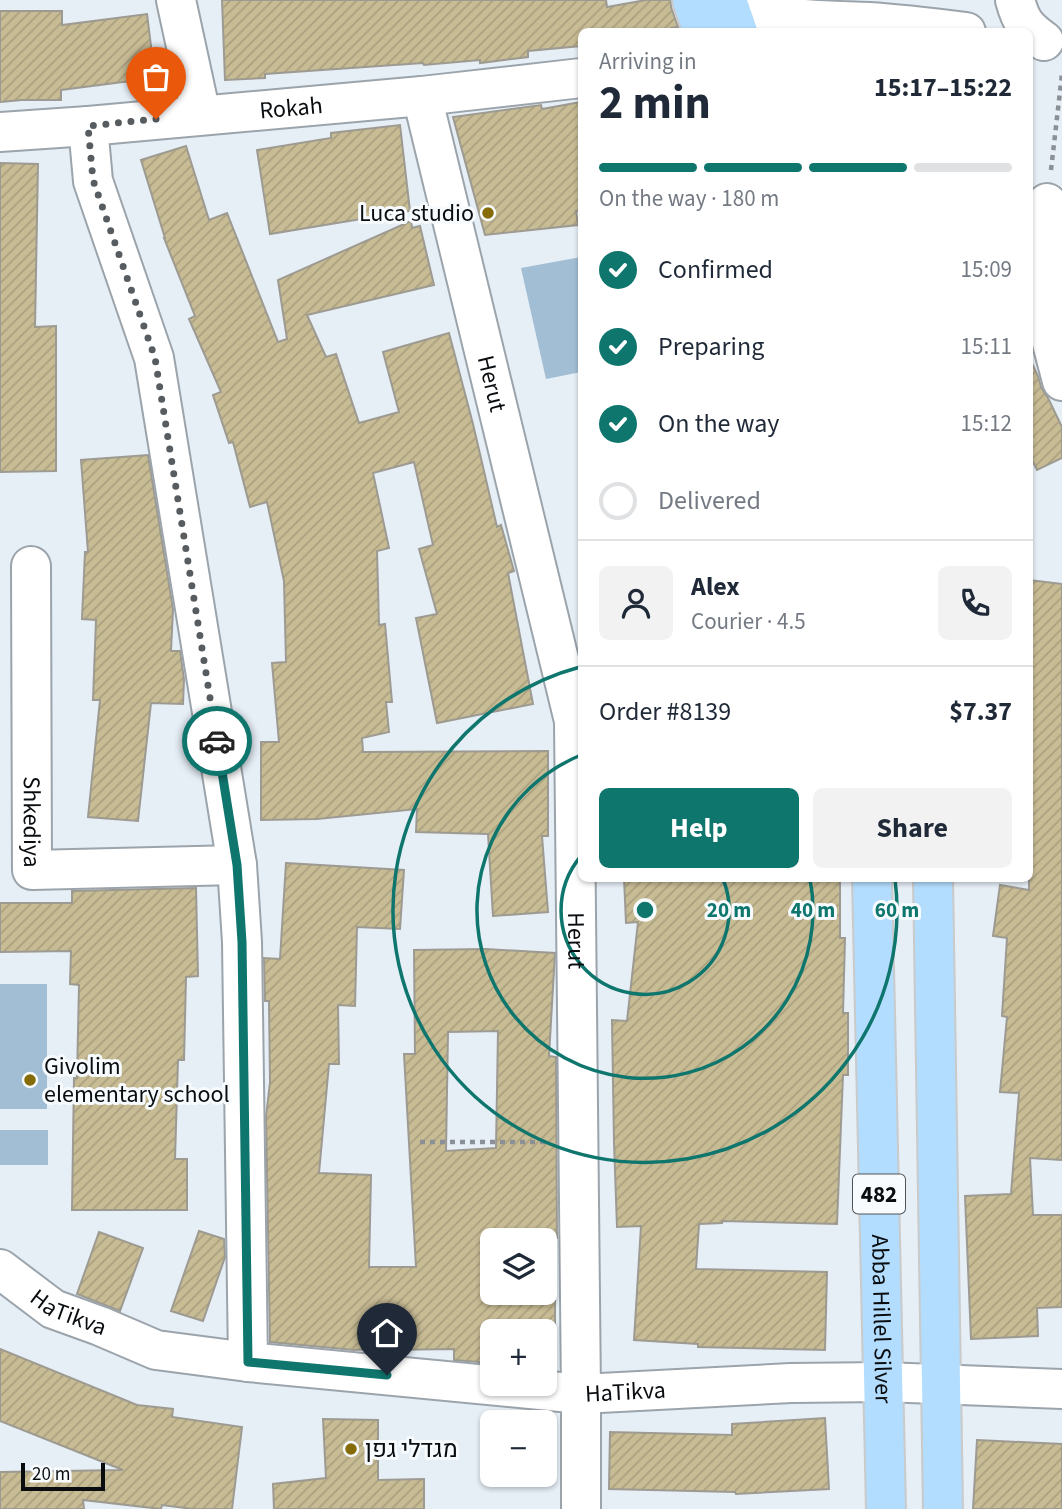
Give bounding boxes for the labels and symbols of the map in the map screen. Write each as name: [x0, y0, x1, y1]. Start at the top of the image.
pin: [126, 47, 186, 119]
street label: Rokah: [258, 88, 324, 129]
place label: Luca studio: [359, 196, 474, 231]
marker: Luca studio: [480, 205, 496, 221]
street label: Herut: [468, 352, 515, 416]
courier: [182, 706, 252, 776]
street label: Shkediya: [14, 776, 49, 868]
text: 20 m: [707, 895, 751, 925]
text: 40 m: [791, 895, 835, 925]
text: 60 m: [875, 895, 919, 925]
centre of rings: [633, 898, 657, 922]
street label: Herut: [558, 912, 594, 969]
place label: Givolim elementary school: [44, 1049, 230, 1112]
marker: Givolim elementary school: [22, 1072, 38, 1088]
road number: 482: [853, 1175, 905, 1214]
street label: Abba Hillel Silver: [862, 1234, 901, 1404]
street label: HaTikva: [22, 1281, 111, 1345]
pin: [357, 1303, 417, 1375]
street label: HaTikva: [584, 1373, 667, 1412]
place label: מגדלי גפן: [365, 1432, 458, 1467]
marker: מגדלי גפן: [343, 1441, 359, 1457]
scale bar: [21, 1460, 105, 1492]

